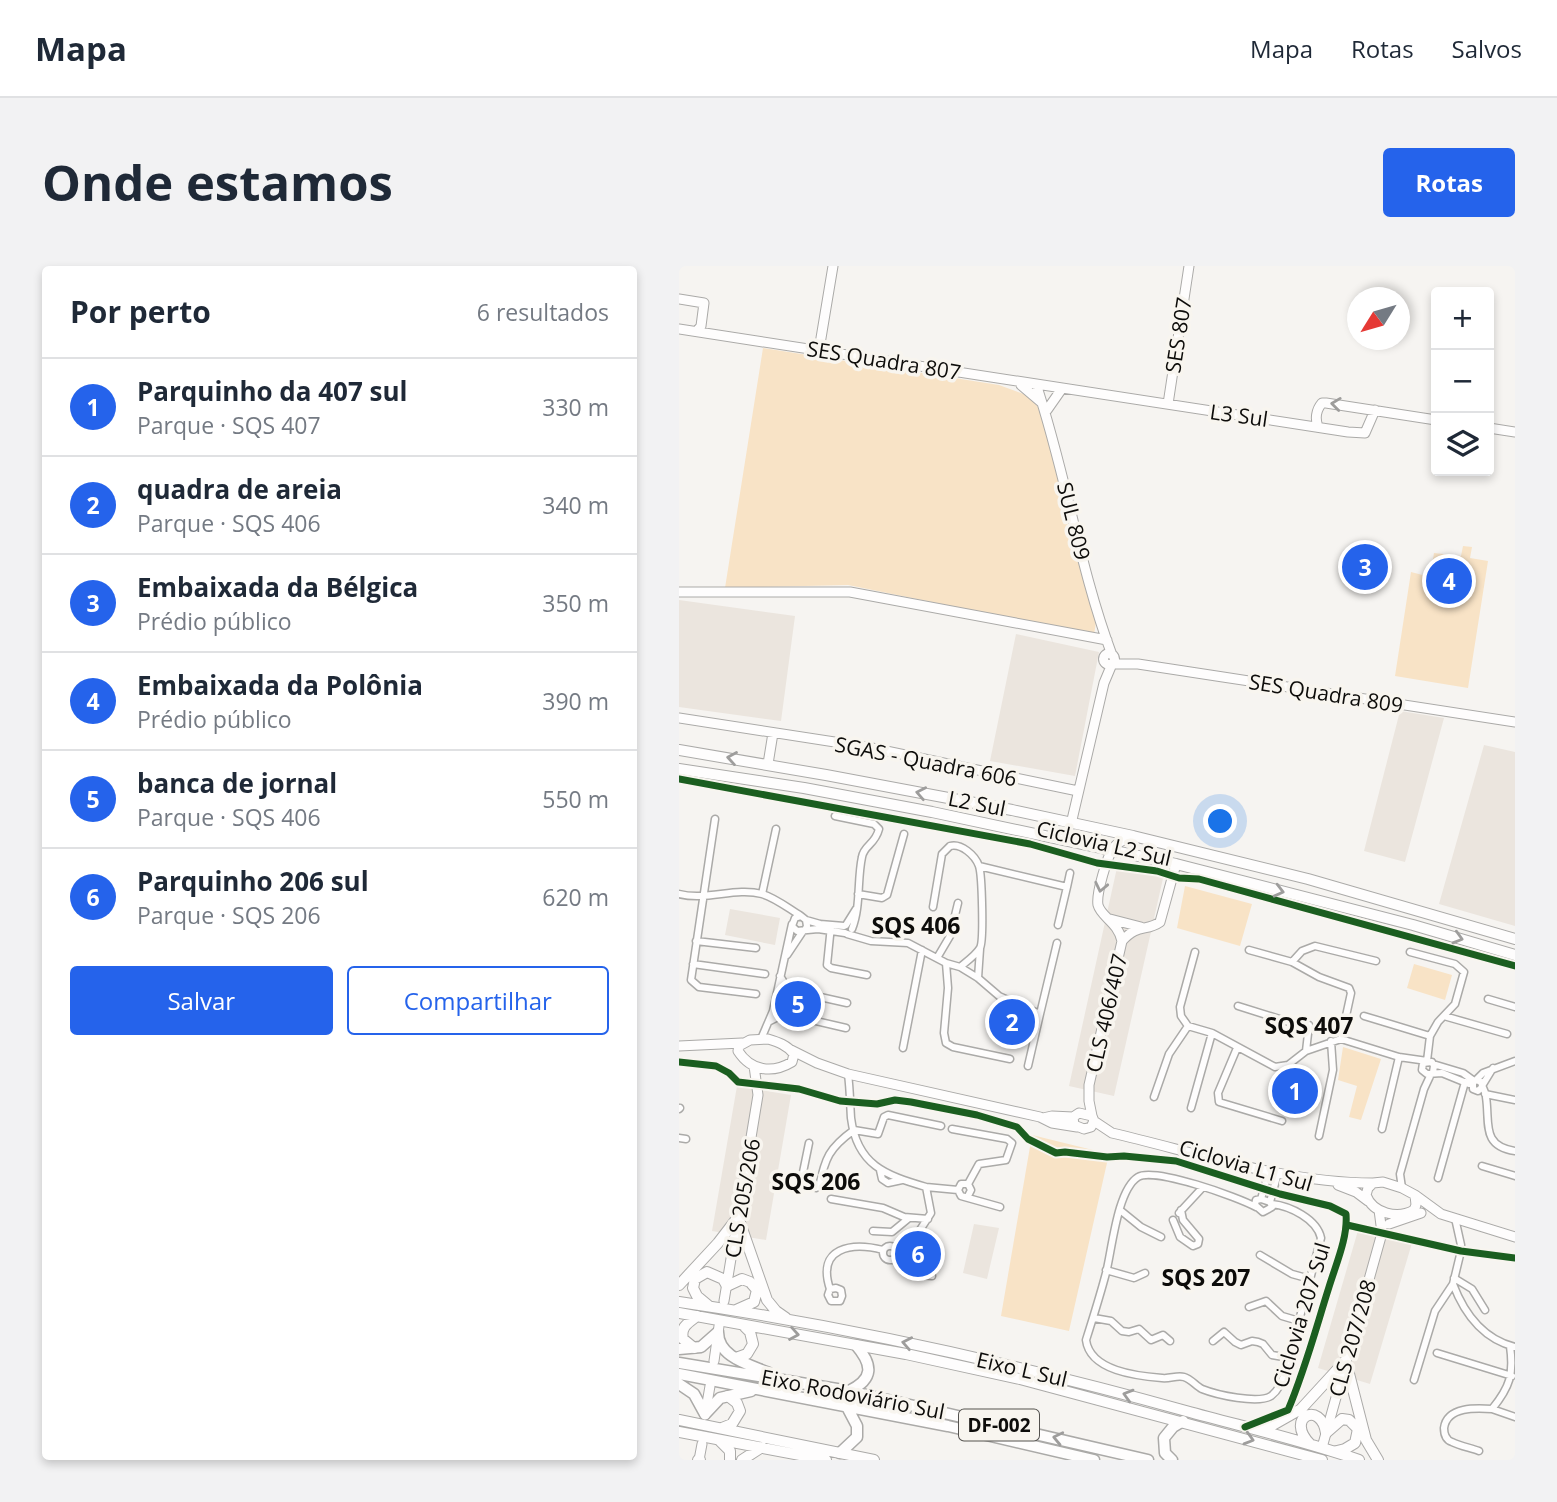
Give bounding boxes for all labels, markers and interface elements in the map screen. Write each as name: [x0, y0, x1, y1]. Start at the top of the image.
text: Mapa: [35, 26, 127, 71]
text: Mapa: [1250, 32, 1313, 65]
text: Rotas: [1351, 32, 1414, 65]
text: Salvos: [1452, 32, 1522, 65]
button: Rotas: [1383, 148, 1515, 217]
text: Onde estamos: [42, 149, 393, 215]
north arrow: [1347, 287, 1410, 350]
map controls: [1431, 287, 1494, 476]
button: +: [1431, 287, 1494, 350]
text: Por perto: [70, 291, 211, 332]
street label: SES 807: [1158, 295, 1198, 375]
text: 6 resultados: [477, 296, 609, 328]
street label: SES Quadra 807: [805, 334, 963, 386]
button: −: [1431, 350, 1494, 413]
text: Parquinho da 407 sul: [137, 373, 408, 409]
text: 1: [86, 391, 100, 423]
text: 330 m: [542, 391, 609, 423]
street label: L3 Sul: [1208, 397, 1270, 433]
one-way arrow: [1330, 397, 1342, 412]
text: Parque · SQS 407: [137, 409, 321, 441]
button: layers: [1431, 413, 1494, 476]
text: quadra de areia: [137, 471, 342, 507]
street label: SUL 809: [1051, 479, 1097, 563]
text: 2: [86, 489, 100, 521]
text: 340 m: [542, 489, 609, 521]
text: Parque · SQS 406: [137, 507, 321, 539]
pin: 3: [1342, 541, 1388, 593]
pin: 4: [1426, 555, 1472, 607]
text: Embaixada da Bélgica: [137, 569, 418, 605]
text: 3: [86, 587, 100, 619]
text: 350 m: [542, 587, 609, 619]
text: Prédio público: [137, 605, 292, 637]
text: Embaixada da Polônia: [137, 667, 423, 703]
street label: SES Quadra 809: [1247, 667, 1405, 719]
text: 4: [86, 685, 100, 717]
text: 390 m: [542, 685, 609, 717]
text: Prédio público: [137, 703, 292, 735]
street label: SGAS - Quadra 606: [833, 730, 1019, 792]
one-way arrow: [727, 751, 738, 766]
text: banca de jornal: [137, 765, 337, 801]
text: 5: [86, 783, 100, 815]
text: 550 m: [542, 783, 609, 815]
street label: L2 Sul: [946, 784, 1008, 822]
one-way arrow: [915, 786, 927, 801]
text: Parque · SQS 406: [137, 801, 321, 833]
your location: [1203, 804, 1237, 838]
street label: Ciclovia L2 Sul: [1034, 814, 1174, 872]
text: Parquinho 206 sul: [137, 863, 369, 899]
text: 6: [86, 881, 100, 913]
text: 620 m: [542, 881, 609, 913]
one-way arrow: [1095, 881, 1110, 893]
one-way arrow: [1273, 883, 1285, 897]
text: Parque · SQS 206: [137, 899, 321, 931]
district label: SQS 406: [871, 909, 961, 941]
one-way arrow: [1452, 930, 1464, 945]
street label: CLS 406/407: [1079, 951, 1133, 1075]
button: Salvar: [70, 966, 333, 1035]
button: Compartilhar: [347, 966, 609, 1035]
pin: 5: [775, 978, 821, 1030]
pin: 2: [989, 996, 1035, 1048]
district label: SQS 407: [1264, 1009, 1354, 1041]
pin: 1: [1272, 1065, 1318, 1117]
street label: Ciclovia L1 Sul: [1176, 1133, 1316, 1197]
street label: CLS 205/206: [718, 1136, 766, 1260]
district label: SQS 206: [771, 1165, 861, 1197]
pin: 6: [895, 1228, 941, 1280]
street label: Ciclovia 207 Sul: [1266, 1239, 1336, 1391]
district label: SQS 207: [1161, 1261, 1251, 1293]
street label: CLS 207/208: [1322, 1276, 1382, 1400]
one-way arrow: [788, 1326, 800, 1341]
one-way arrow: [901, 1337, 913, 1352]
street label: Eixo L Sul: [974, 1345, 1070, 1393]
street label: Eixo Rodoviário Sul: [759, 1362, 947, 1426]
one-way arrow: [1122, 1389, 1134, 1403]
road number: DF-002: [959, 1410, 1039, 1441]
one-way arrow: [1243, 1431, 1255, 1445]
one-way arrow: [1052, 1432, 1064, 1446]

